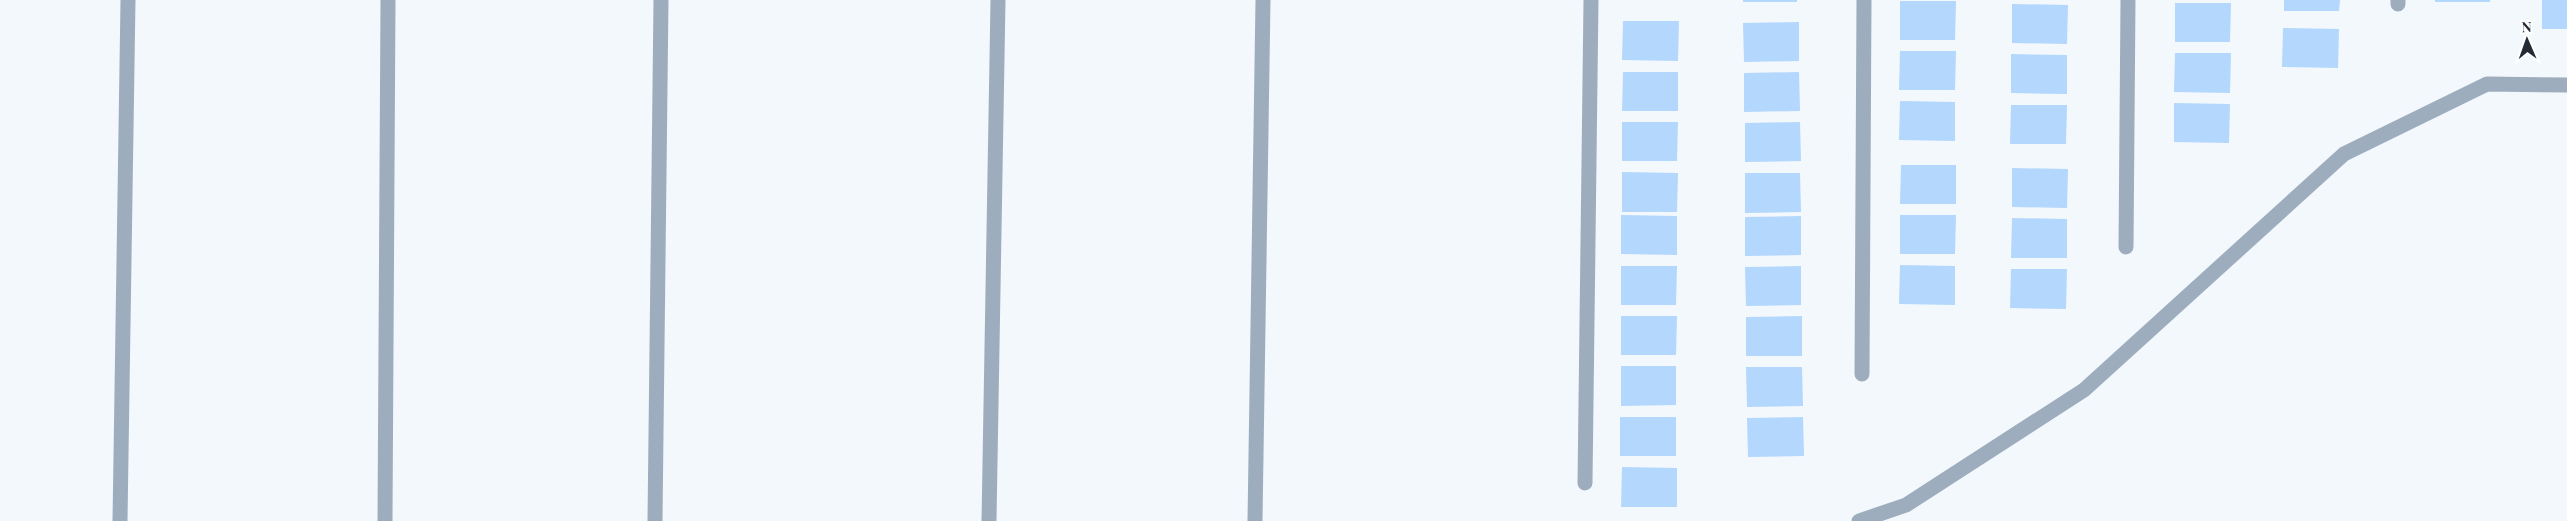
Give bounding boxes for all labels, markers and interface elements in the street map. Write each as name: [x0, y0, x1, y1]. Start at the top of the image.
north arrow: [2502, 15, 2552, 65]
text: N: [2521, 17, 2532, 36]

